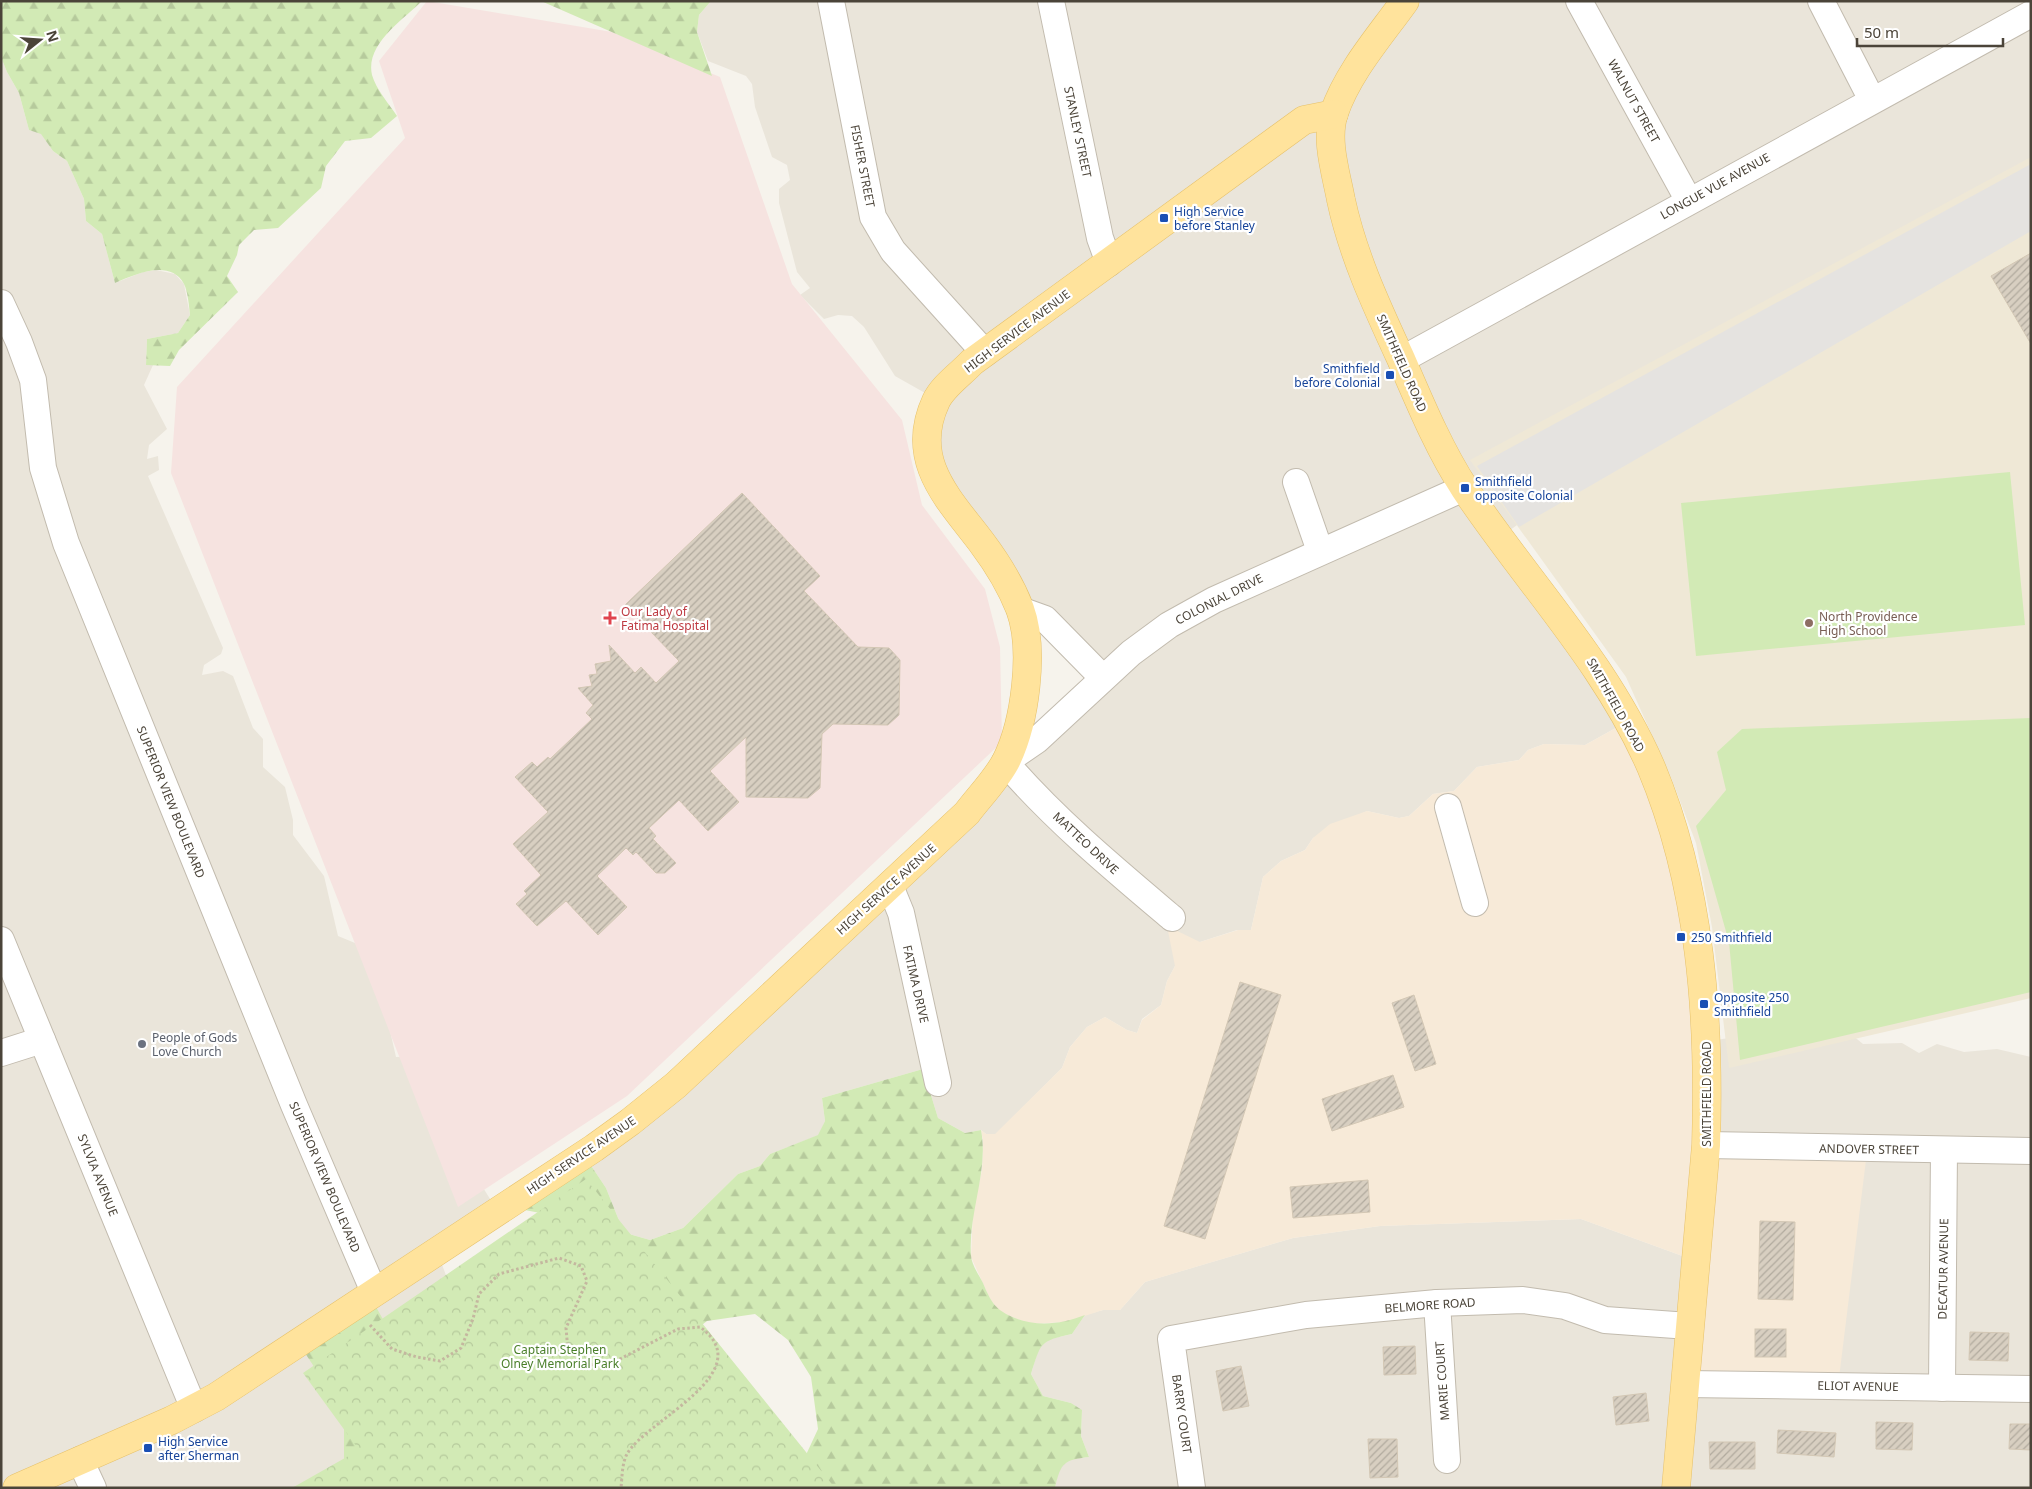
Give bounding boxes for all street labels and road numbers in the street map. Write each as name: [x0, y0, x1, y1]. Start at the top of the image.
street label: WALNUT STREET: [1604, 56, 1664, 146]
street label: STANLEY STREET: [1060, 85, 1096, 179]
street label: FISHER STREET: [847, 123, 879, 209]
street label: LONGUE VUE AVENUE: [1657, 149, 1773, 223]
street label: HIGH SERVICE AVENUE: [960, 285, 1074, 377]
street label: SMITHFIELD ROAD: [1373, 311, 1431, 415]
street label: COLONIAL DRIVE: [1172, 570, 1266, 628]
street label: SMITHFIELD ROAD: [1583, 655, 1649, 755]
street label: SUPERIOR VIEW BOULEVARD: [133, 723, 209, 881]
street label: MATTEO DRIVE: [1049, 808, 1123, 878]
street label: HIGH SERVICE AVENUE: [832, 840, 940, 938]
street label: FATIMA DRIVE: [899, 943, 933, 1025]
street label: SMITHFIELD ROAD: [1698, 1041, 1715, 1147]
street label: SUPERIOR VIEW BOULEVARD: [285, 1099, 365, 1255]
street label: HIGH SERVICE AVENUE: [523, 1112, 639, 1198]
street label: SYLVIA AVENUE: [74, 1131, 122, 1219]
street label: ANDOVER STREET: [1819, 1140, 1919, 1158]
street label: DECATUR AVENUE: [1934, 1218, 1952, 1320]
street label: BELMORE ROAD: [1384, 1293, 1476, 1317]
street label: MARIE COURT: [1431, 1340, 1453, 1421]
street label: BARRY COURT: [1168, 1373, 1196, 1455]
street label: ELIOT AVENUE: [1817, 1377, 1899, 1395]

